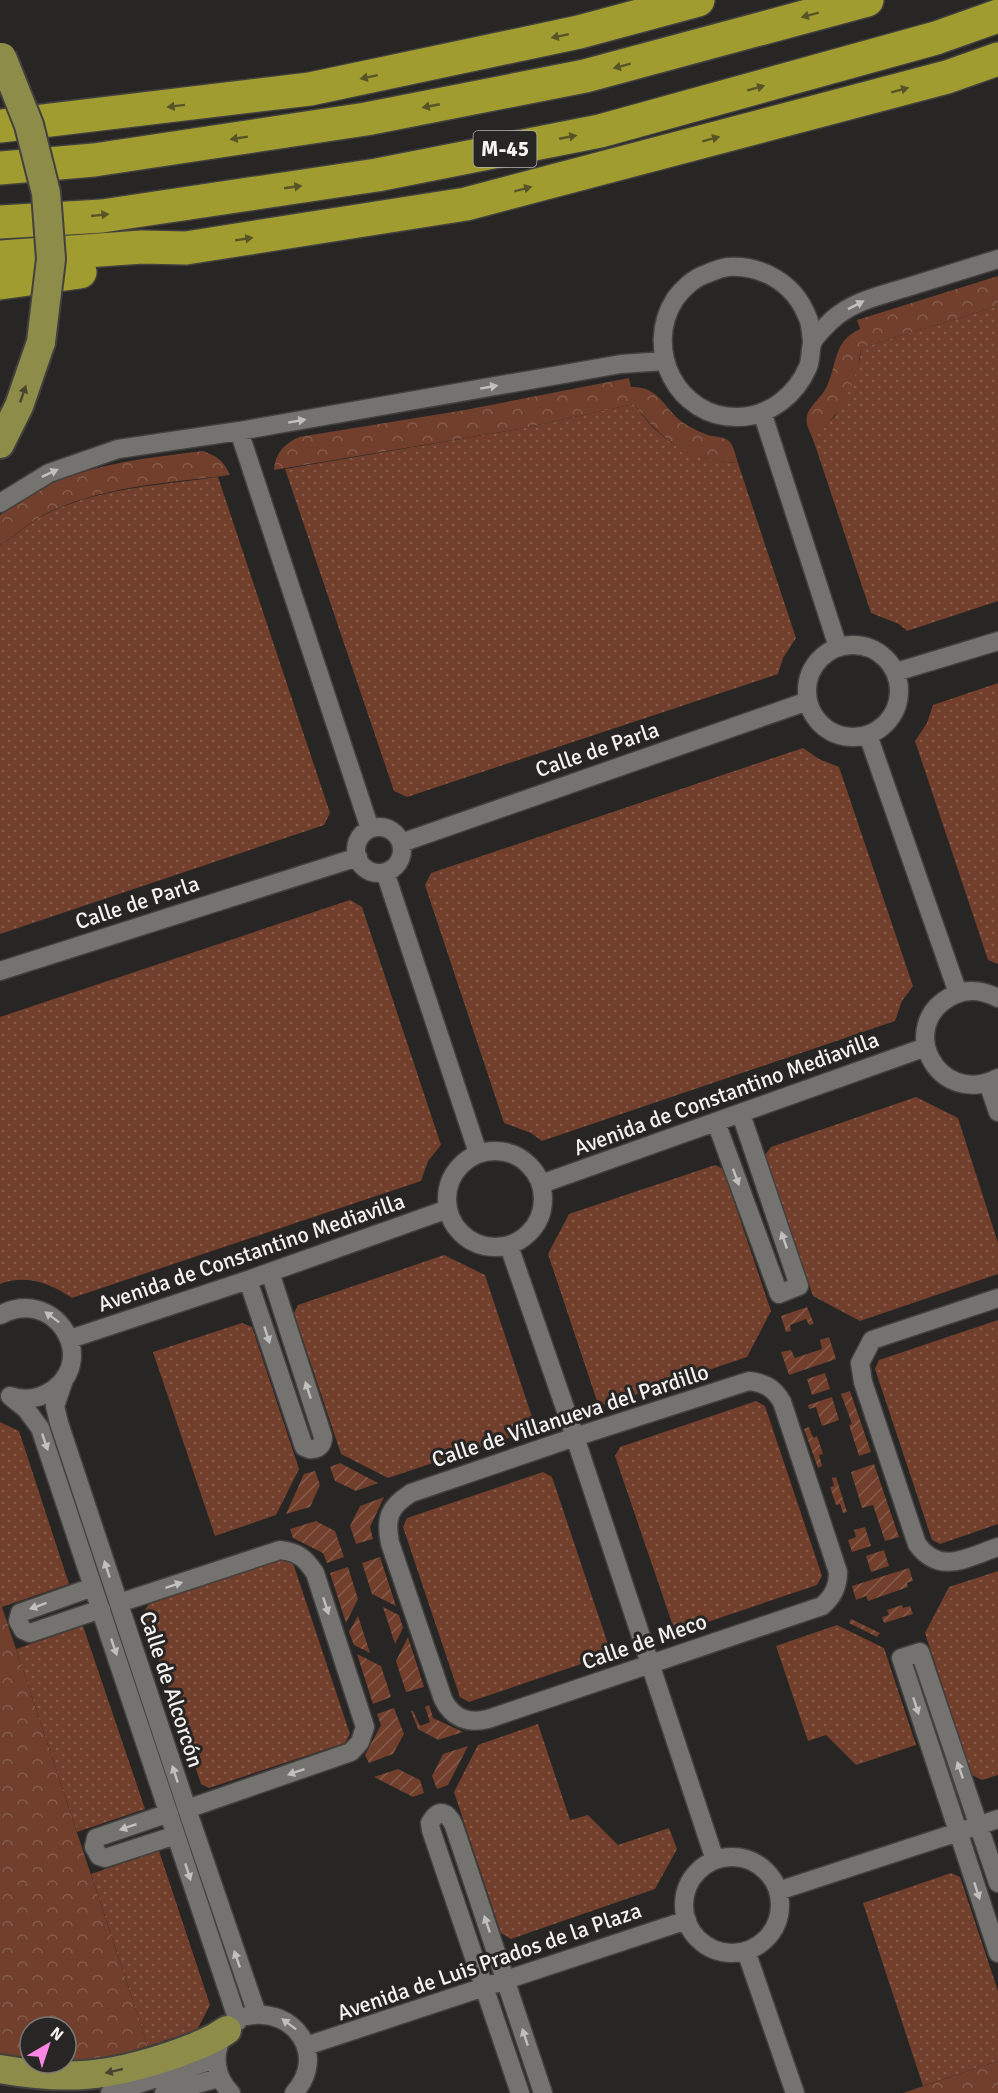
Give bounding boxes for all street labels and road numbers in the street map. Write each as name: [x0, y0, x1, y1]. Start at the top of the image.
road number: M-45: [474, 131, 536, 167]
street label: Calle de Parla: [532, 716, 663, 783]
street label: Calle de Parla: [72, 870, 203, 935]
street label: Avenida de Constantino Mediavilla: [570, 1026, 882, 1161]
street label: Avenida de Constantino Mediavilla: [94, 1187, 408, 1318]
street label: Calle de Villanueva del Pardillo: [428, 1358, 712, 1473]
street label: Calle de Meco: [578, 1607, 710, 1675]
street label: Calle de Alcorcón: [134, 1608, 209, 1771]
street label: Avenida de Luis Prados de la Plaza: [333, 1897, 645, 2026]

